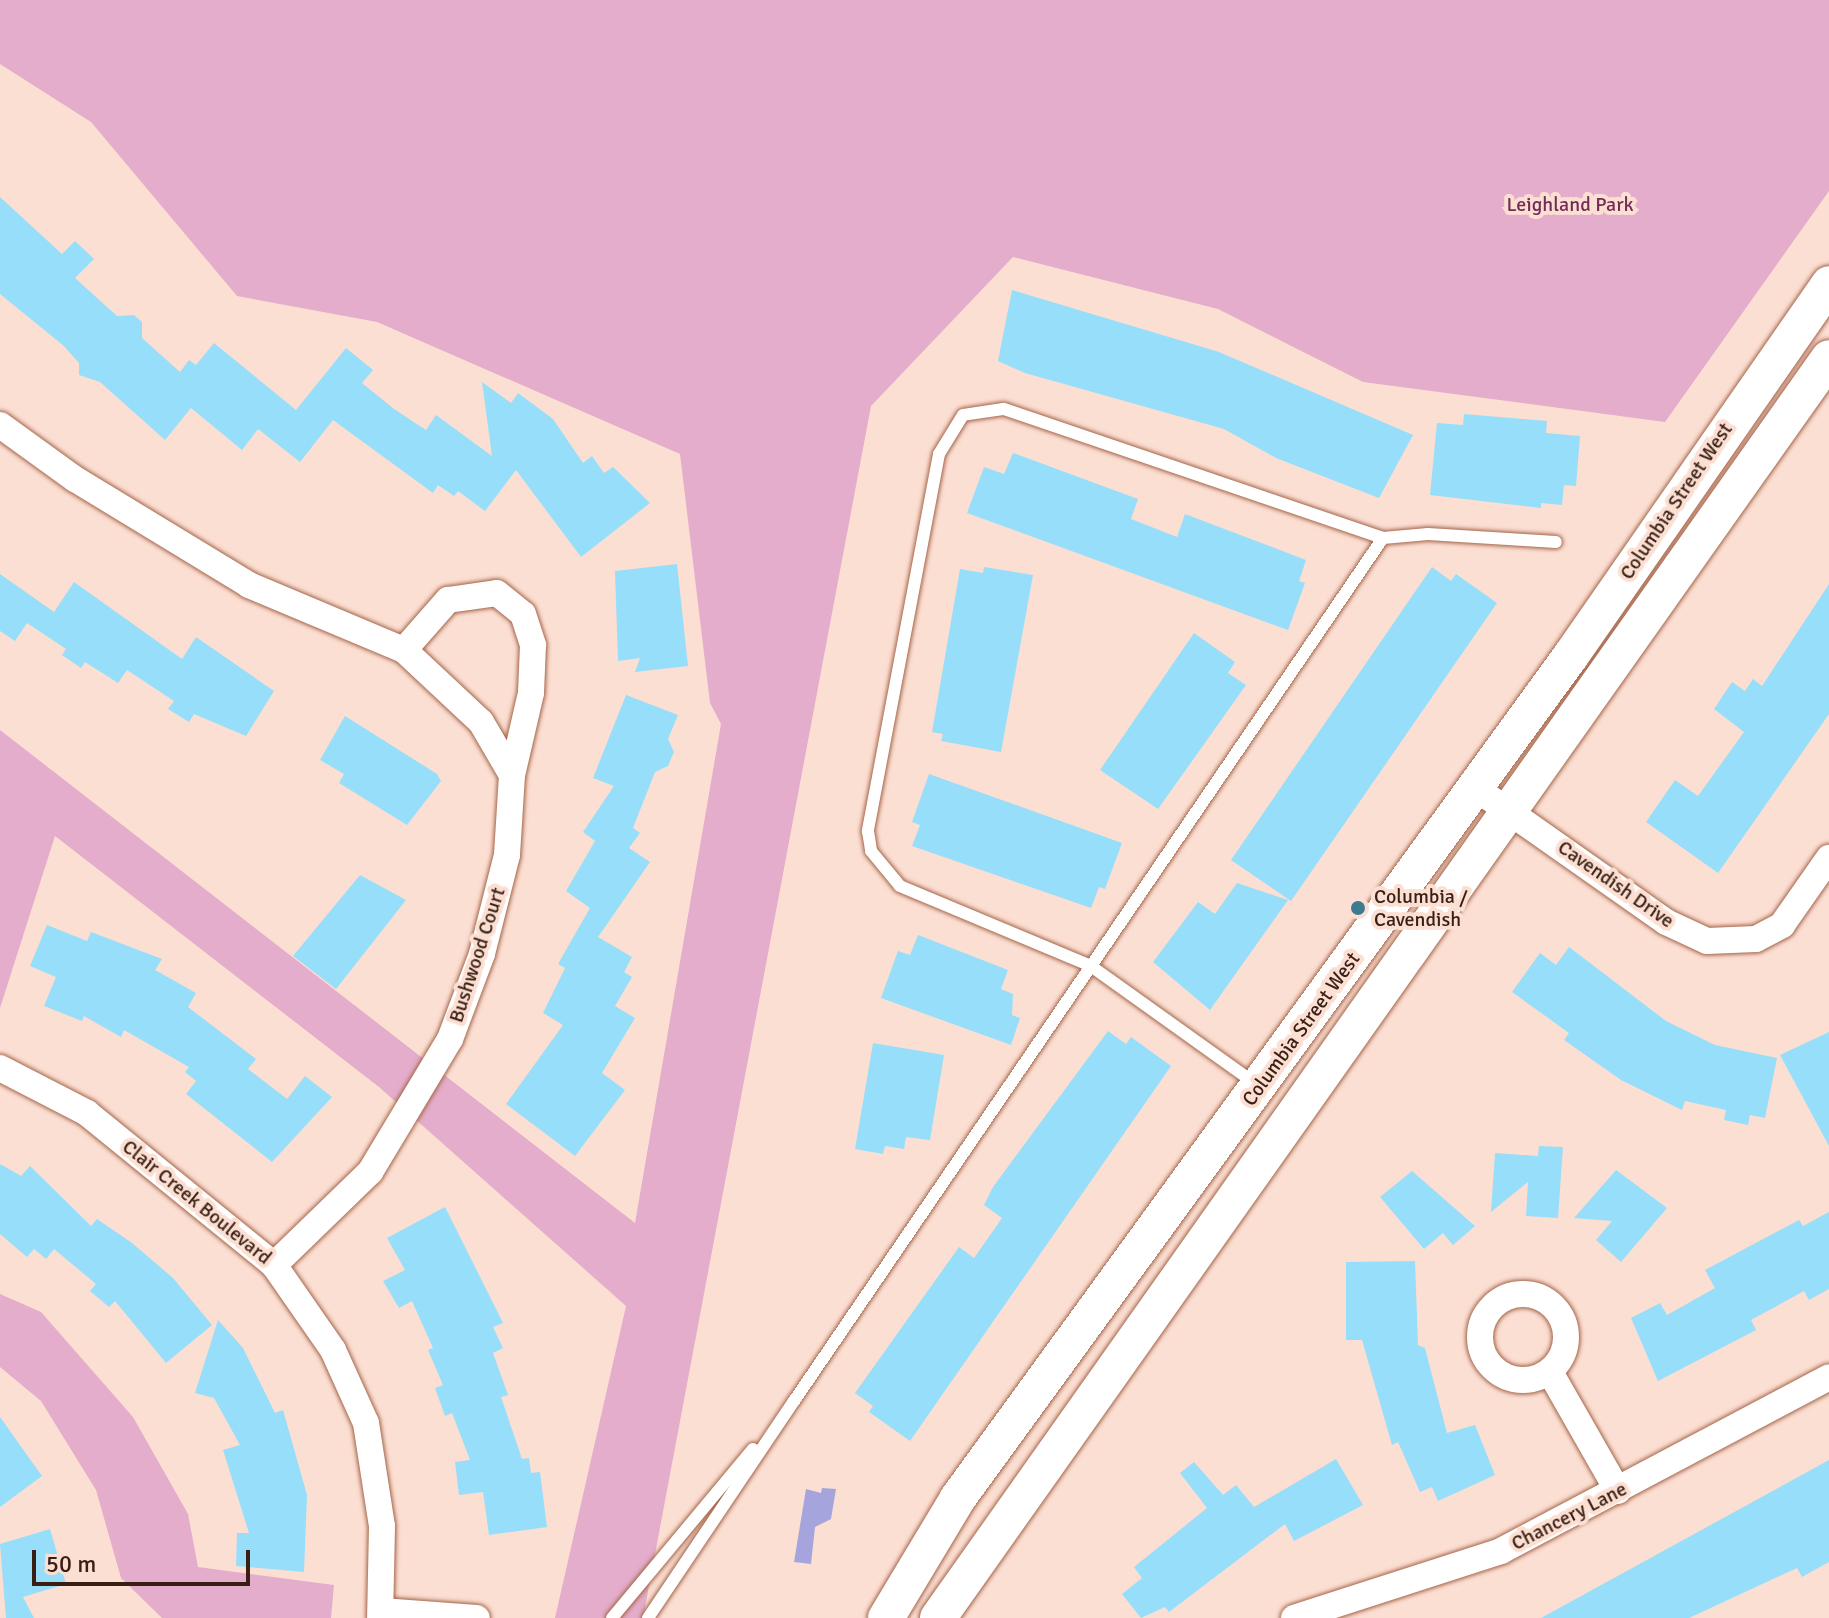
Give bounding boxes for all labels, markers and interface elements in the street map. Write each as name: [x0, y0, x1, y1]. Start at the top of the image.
park label: Leighland Park: [1506, 192, 1634, 216]
street label: Columbia Street West: [1615, 418, 1737, 584]
street label: Cavendish Drive: [1553, 835, 1679, 933]
place label: Columbia / Cavendish: [1374, 884, 1468, 931]
street label: Bushwood Court: [444, 885, 510, 1025]
marker: Columbia / Cavendish: [1349, 899, 1367, 917]
street label: Columbia Street West: [1237, 948, 1365, 1110]
street label: Clair Creek Boulevard: [118, 1135, 276, 1269]
street label: Chancery Lane: [1507, 1477, 1631, 1555]
scale bar: [36, 1534, 254, 1584]
text: 50 m: [46, 1549, 96, 1579]

